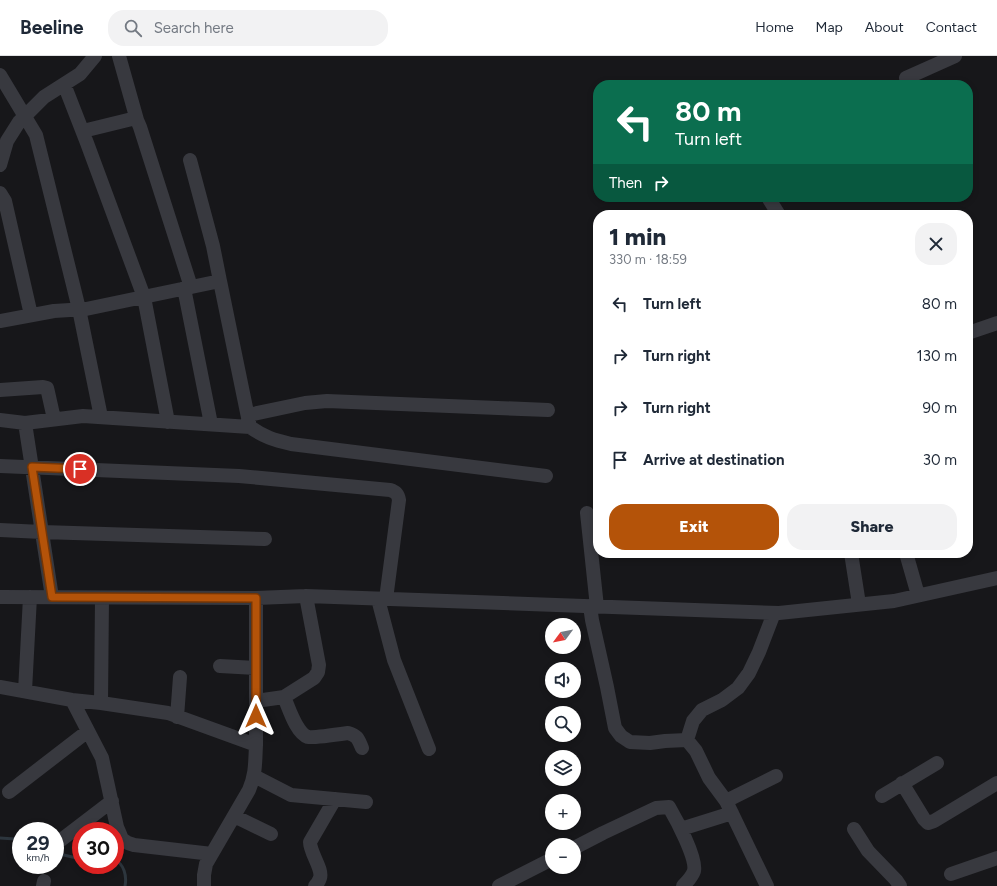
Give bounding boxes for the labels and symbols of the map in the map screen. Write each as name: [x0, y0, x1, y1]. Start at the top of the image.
pin: [63, 452, 97, 486]
north arrow: [545, 618, 581, 654]
position arrow: [235, 695, 277, 737]
speed limit sign: 30: [72, 822, 124, 874]

